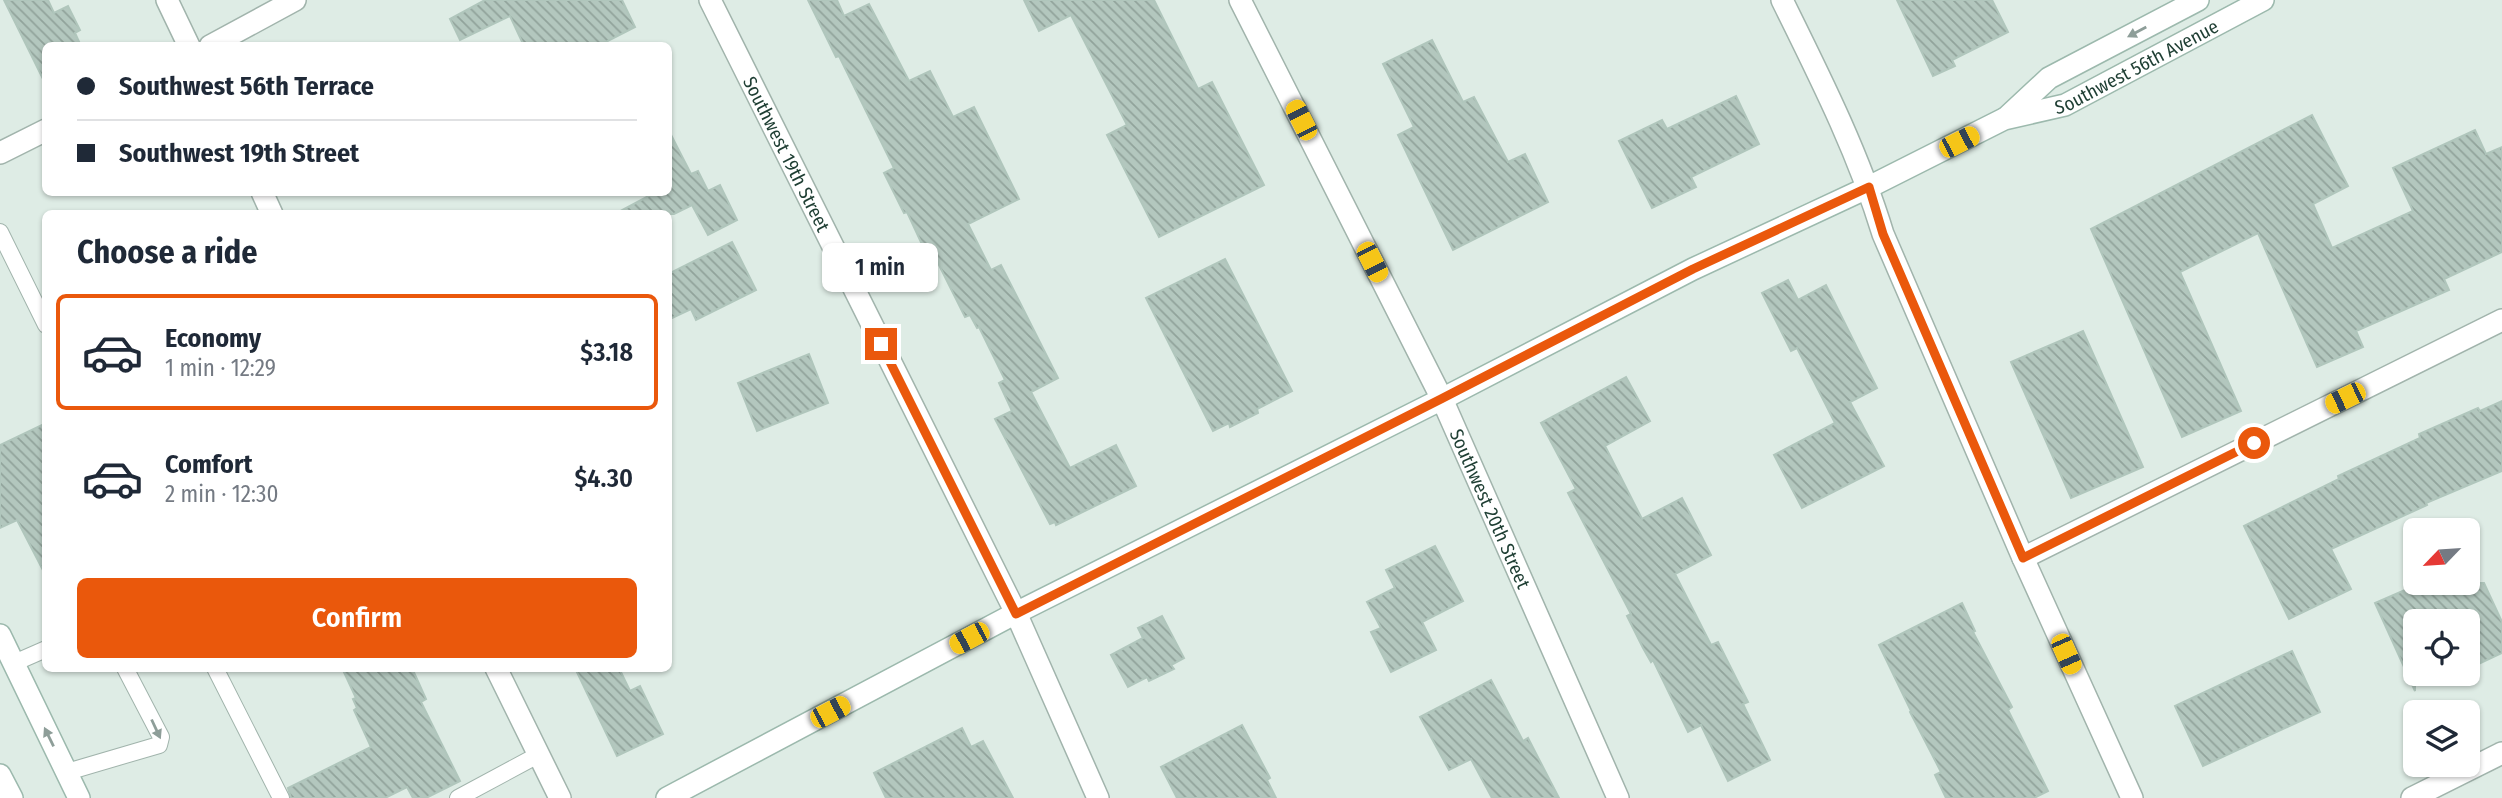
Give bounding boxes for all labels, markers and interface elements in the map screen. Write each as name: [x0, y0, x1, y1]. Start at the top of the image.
street label: Southwest 56th Avenue: [2052, 14, 2222, 119]
one-way arrow: [2127, 25, 2147, 37]
text: Southwest 56th Terrace: [119, 71, 374, 102]
street label: Southwest 19th Street: [738, 73, 836, 236]
car: [1283, 97, 1320, 143]
car: [1936, 123, 1983, 161]
text: Southwest 19th Street: [119, 138, 359, 169]
text: Choose a ride: [77, 233, 258, 271]
car: [1354, 239, 1391, 285]
callout: 1 min: [823, 243, 939, 292]
text: 1 min: [855, 253, 905, 281]
icon: car: [81, 321, 144, 384]
text: Economy: [165, 323, 261, 354]
route end: [865, 328, 897, 360]
text: $3.18: [580, 337, 633, 368]
text: 1 min · 12:29: [165, 354, 276, 382]
car: [2322, 379, 2369, 417]
street label: Southwest 20th Street: [1445, 425, 1536, 593]
route start: [2238, 427, 2270, 459]
icon: car: [81, 447, 144, 510]
text: Comfort: [165, 449, 253, 480]
text: $4.30: [575, 463, 633, 494]
text: 2 min · 12:30: [165, 480, 278, 508]
north arrow: [2403, 518, 2480, 595]
map controls: [2403, 518, 2480, 777]
button: Confirm: [77, 578, 637, 658]
button: locate: [2403, 609, 2480, 686]
car: [946, 619, 993, 657]
car: [2048, 631, 2085, 677]
car: [807, 693, 854, 731]
button: layers: [2403, 700, 2480, 777]
one-way arrow: [150, 719, 162, 739]
one-way arrow: [44, 727, 55, 747]

